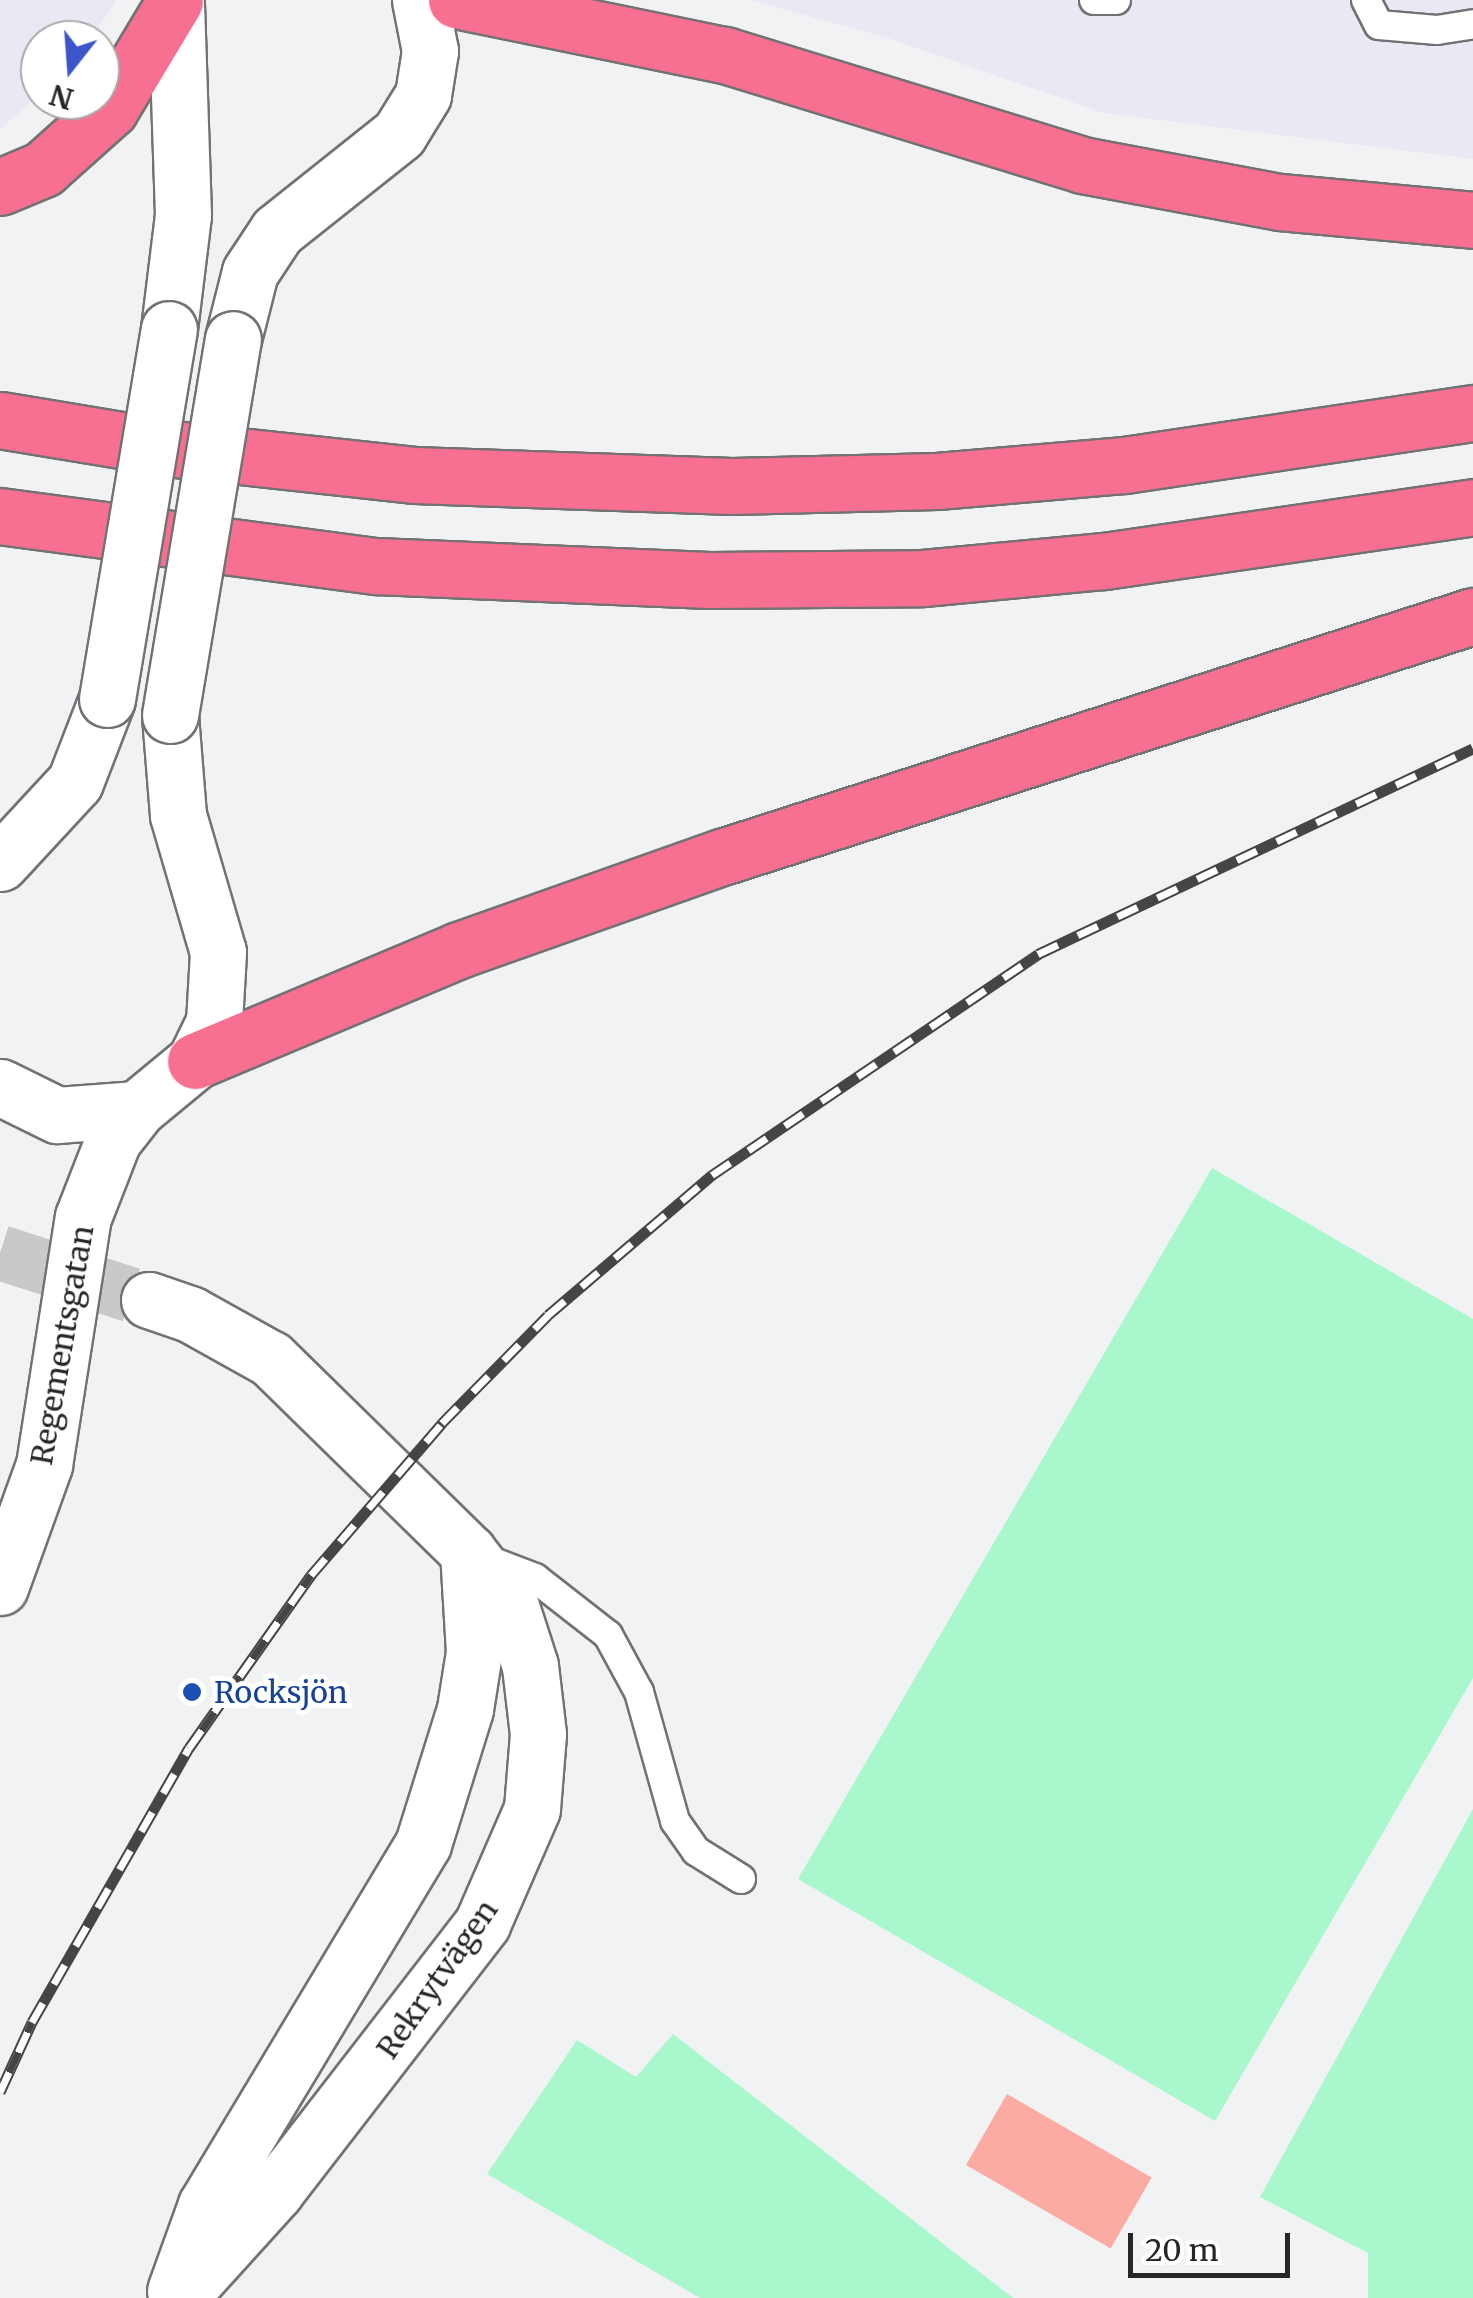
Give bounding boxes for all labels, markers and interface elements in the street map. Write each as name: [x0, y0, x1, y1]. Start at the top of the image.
north arrow: [20, 20, 120, 120]
text: N: [46, 76, 78, 117]
street label: Regementsgatan: [23, 1222, 101, 1468]
place label: Rocksjön: [214, 1674, 348, 1710]
marker: Rocksjön: [179, 1679, 205, 1705]
street label: Rekrytvägen: [369, 1893, 505, 2065]
scale bar: [1133, 2213, 1296, 2275]
text: 20 m: [1145, 2231, 1218, 2269]

